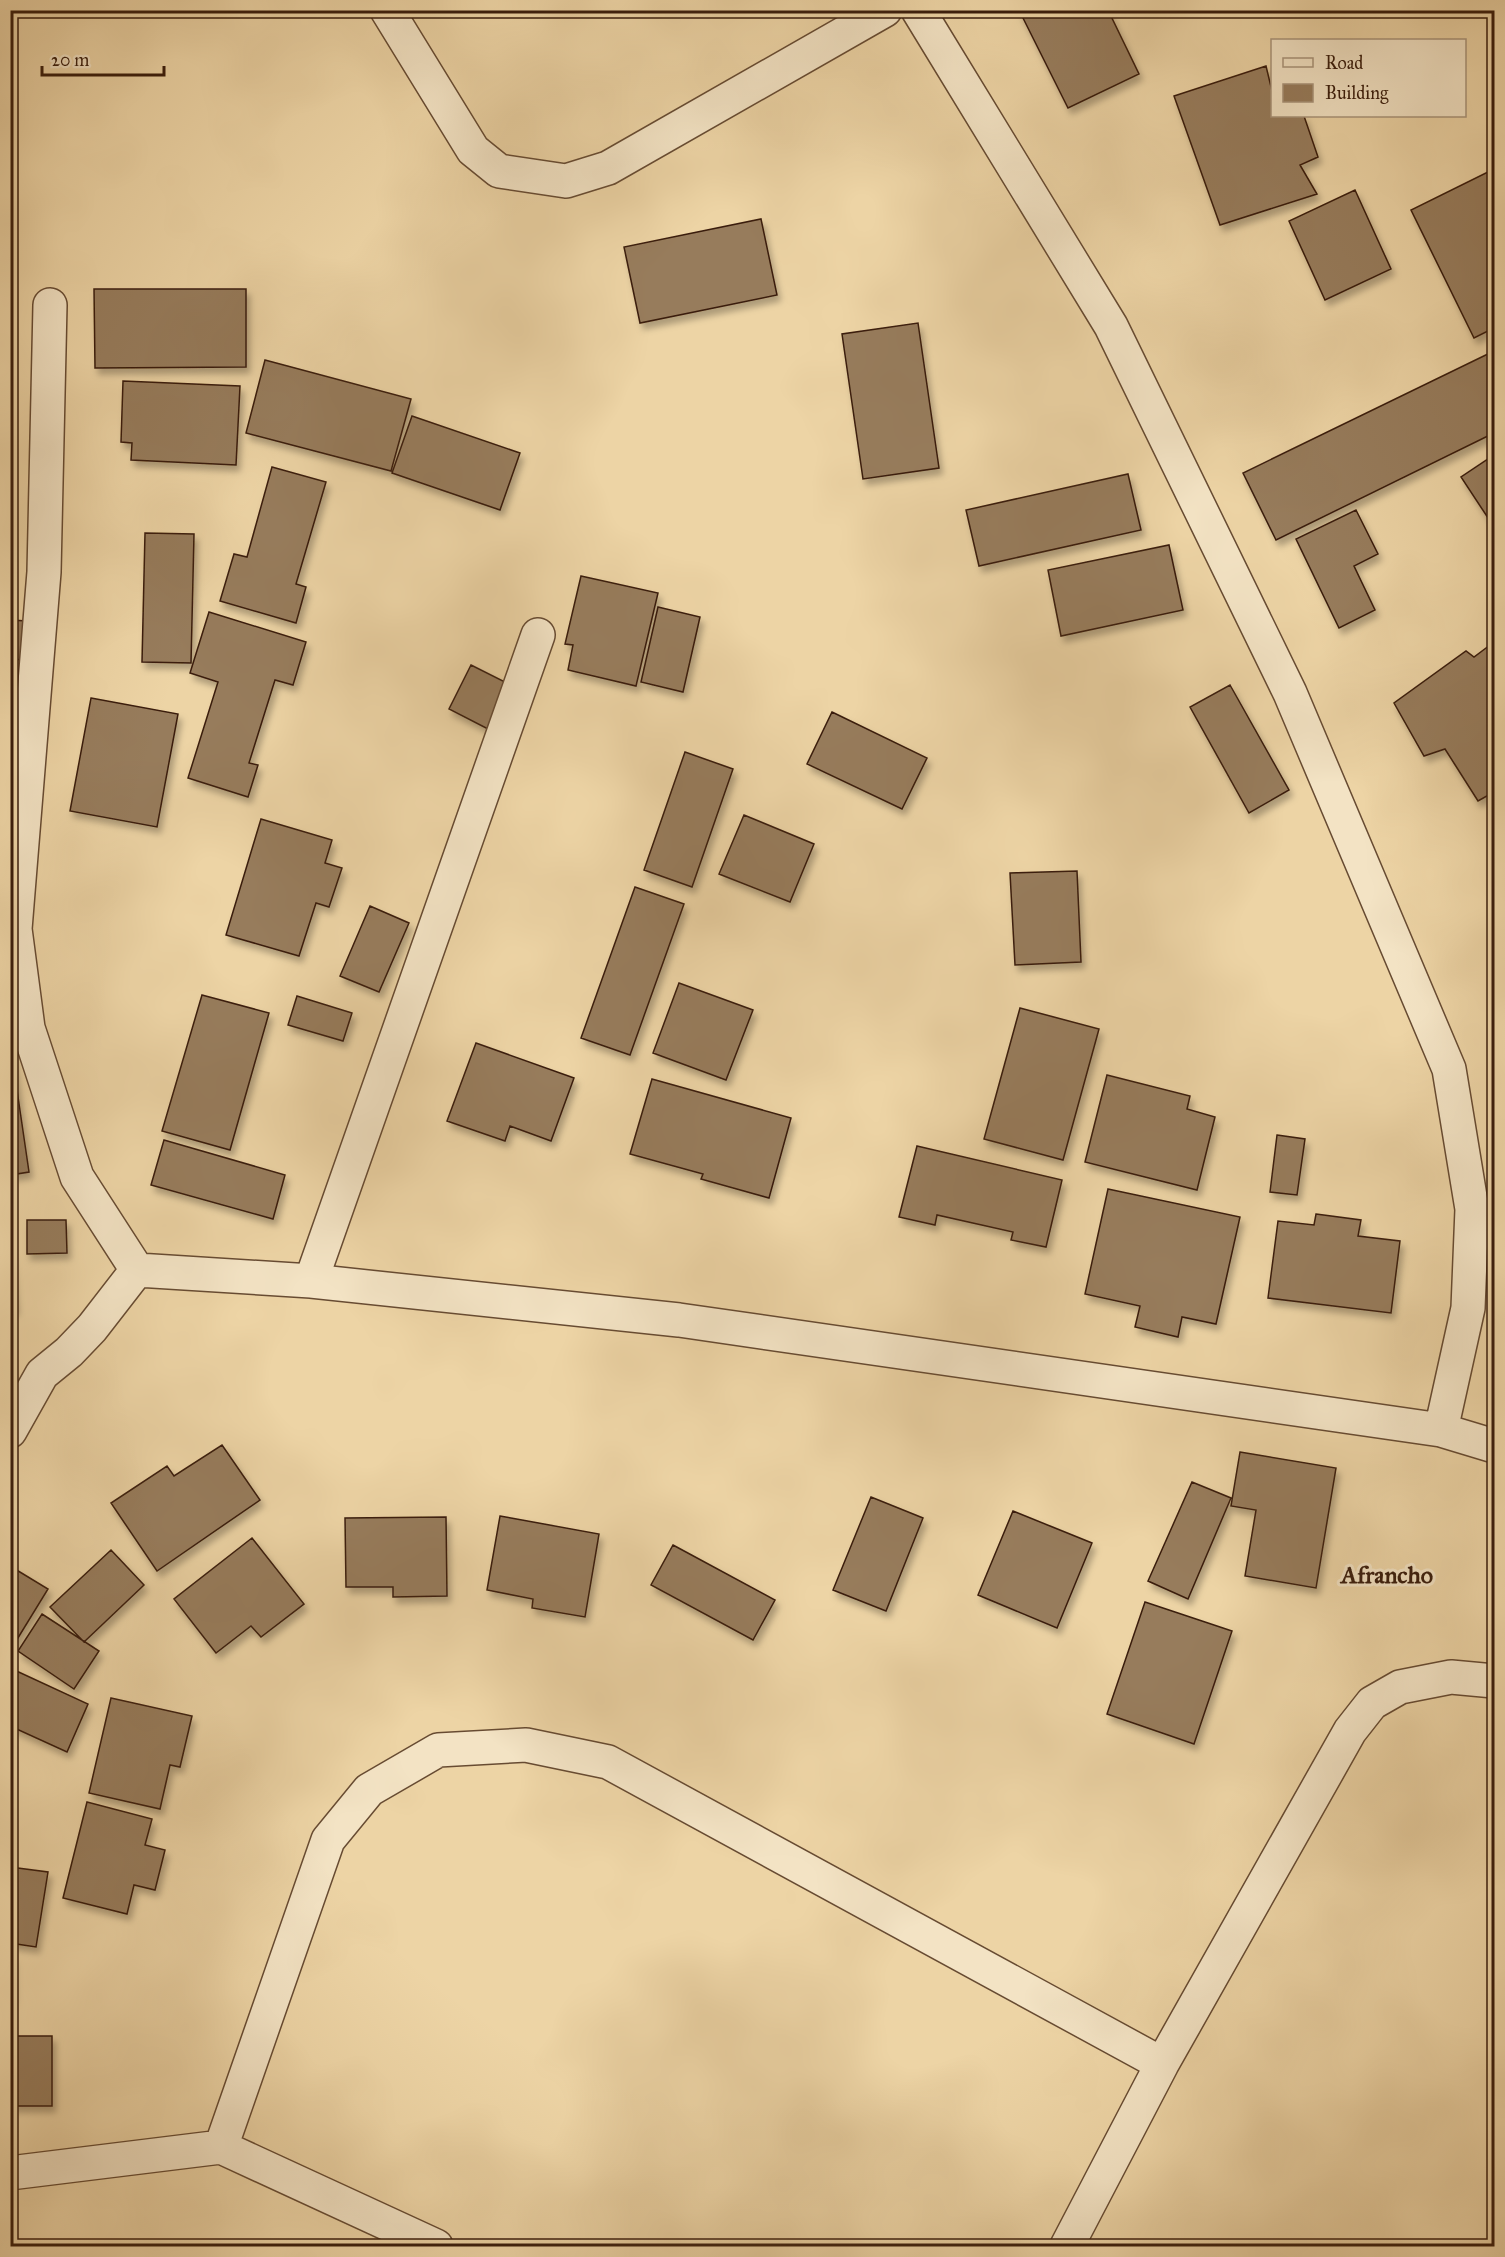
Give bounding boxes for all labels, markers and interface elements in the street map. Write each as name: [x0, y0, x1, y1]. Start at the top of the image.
scale bar: [42, 39, 164, 77]
legend: [1271, 39, 1466, 117]
text: 20 m: [51, 49, 89, 71]
text: Road: [1325, 52, 1363, 74]
text: Building: [1325, 82, 1389, 105]
district label: Afrancho: [1339, 1560, 1433, 1590]

